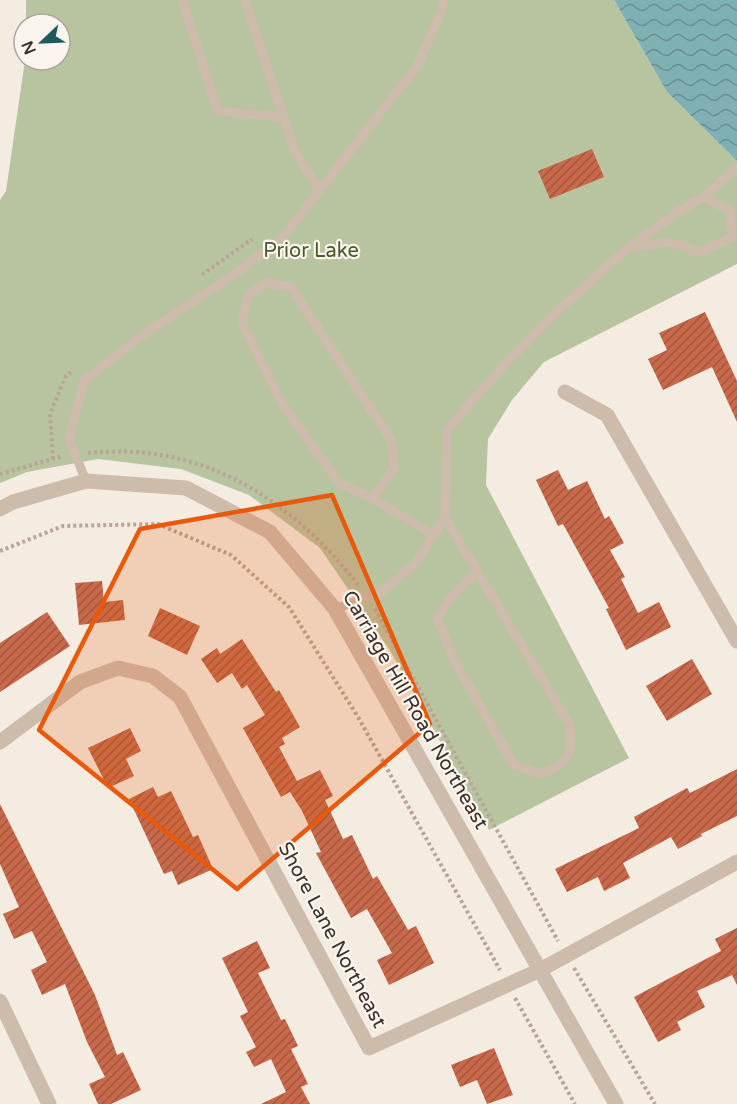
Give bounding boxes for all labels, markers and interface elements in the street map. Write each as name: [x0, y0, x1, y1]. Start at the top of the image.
north arrow: [12, 12, 72, 72]
text: N: [17, 38, 41, 57]
park label: Prior Lake: [263, 239, 359, 263]
street label: Carriage Hill Road Northeast: [337, 586, 493, 834]
street label: Shore Lane Northeast: [273, 838, 391, 1032]

